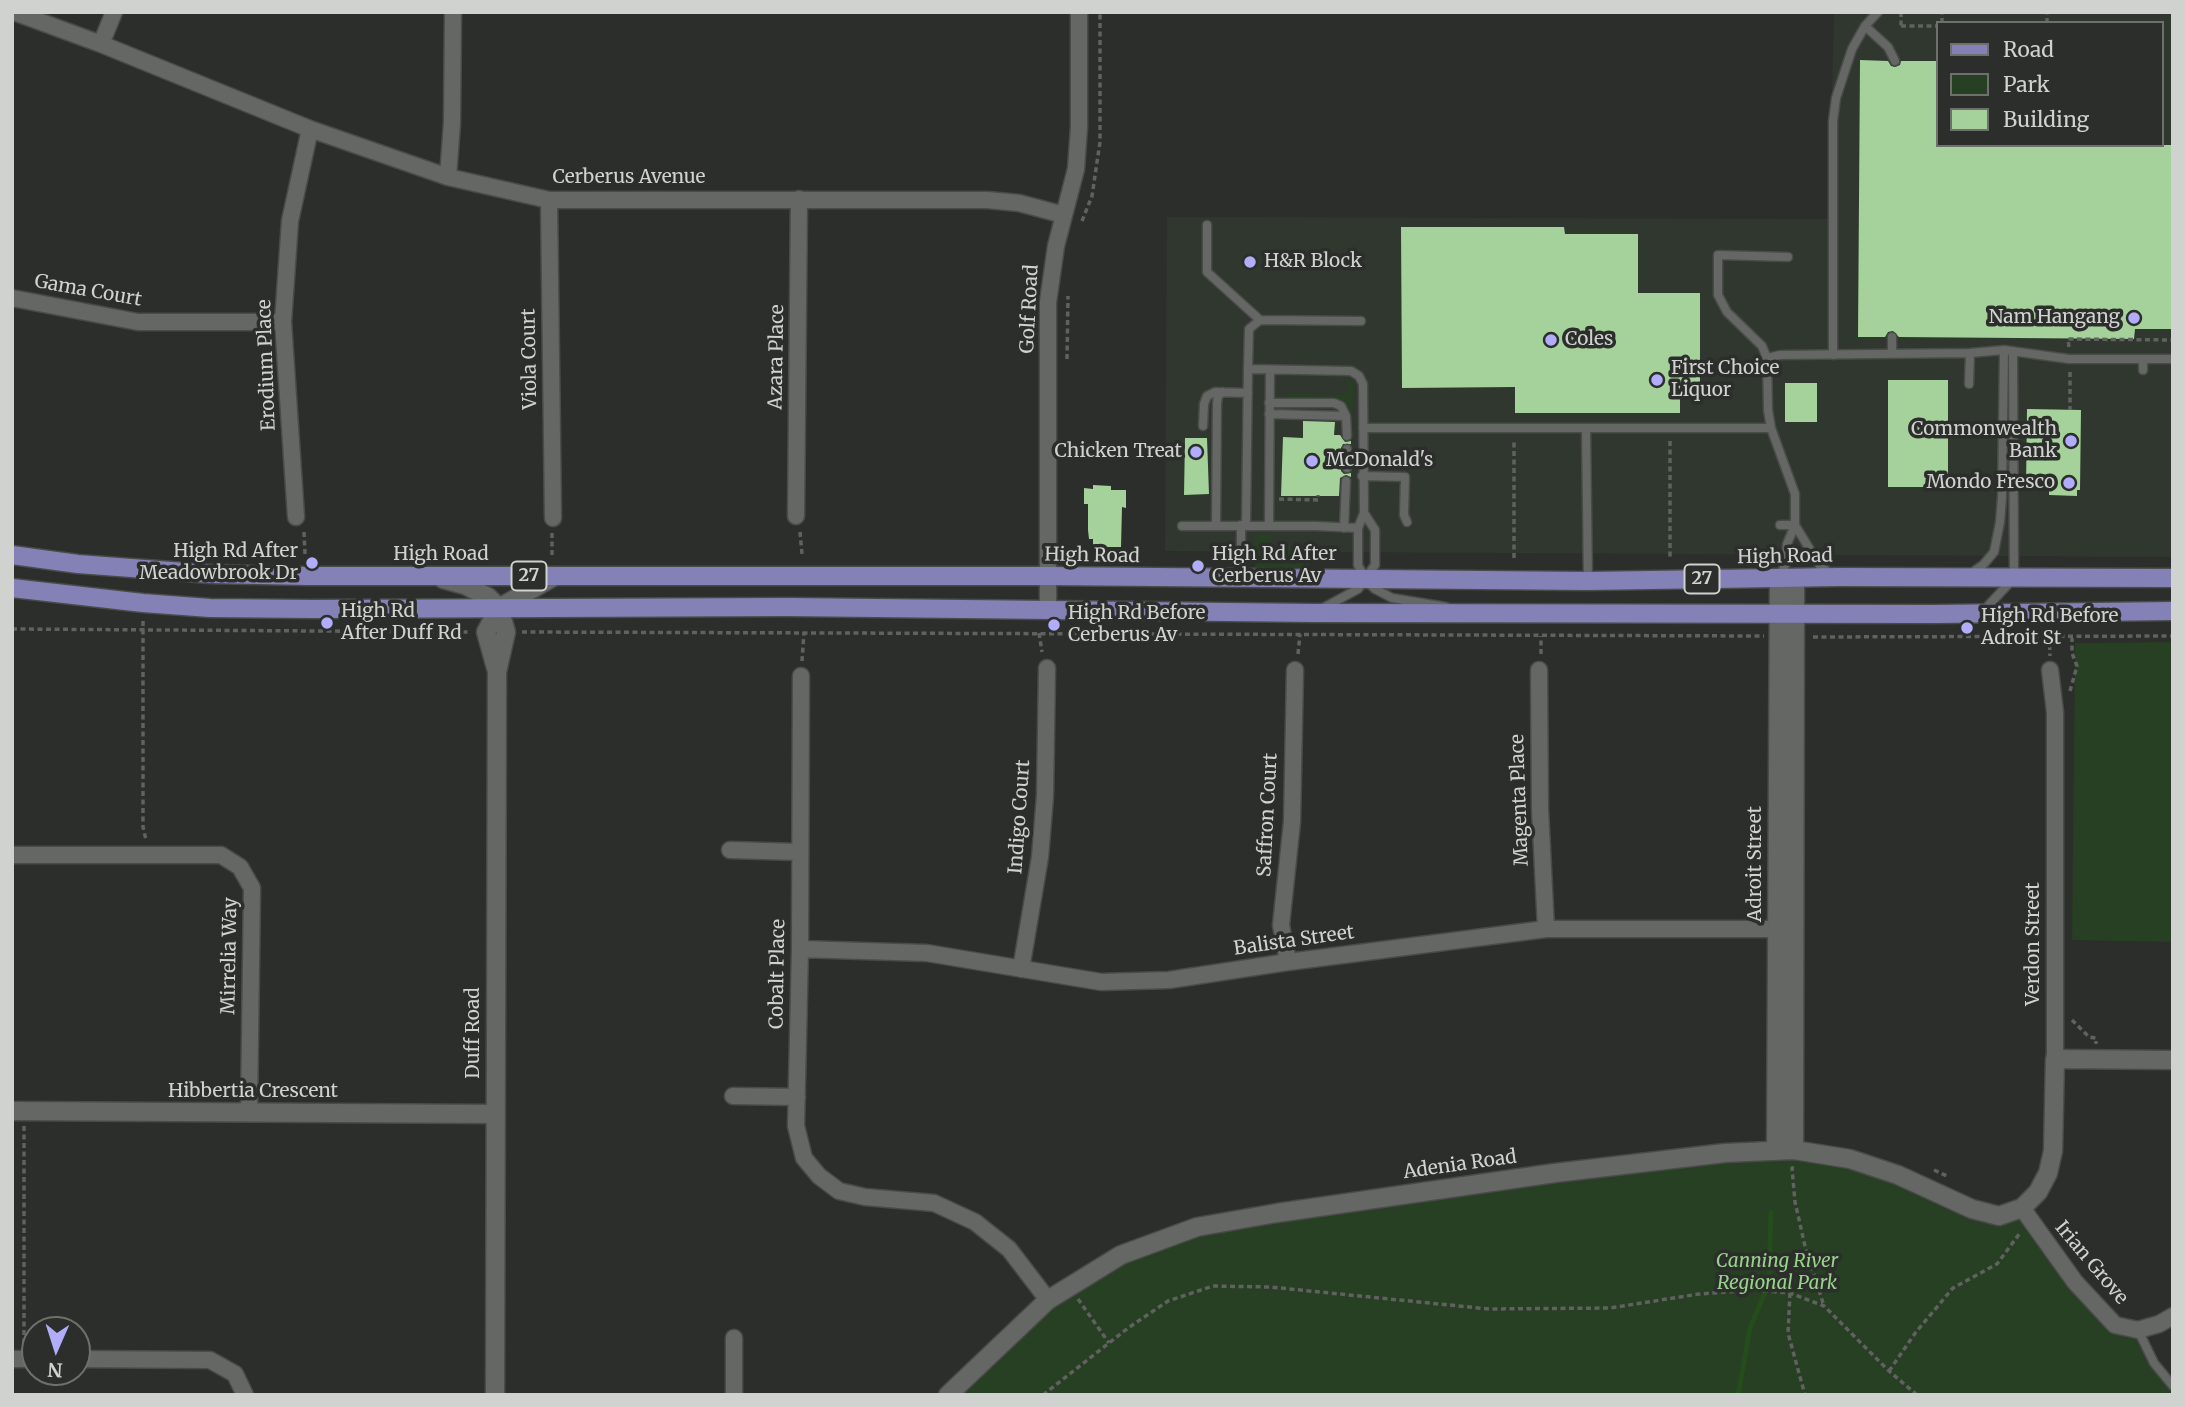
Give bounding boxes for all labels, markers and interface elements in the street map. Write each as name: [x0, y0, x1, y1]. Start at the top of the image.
legend: [1937, 21, 2164, 147]
text: Road: [2003, 36, 2054, 63]
text: Park: [2003, 71, 2050, 98]
text: Building: [2003, 106, 2089, 133]
street label: Cerberus Avenue: [552, 167, 706, 189]
place label: H&R Block: [1264, 251, 1362, 273]
marker: H&R Block: [1242, 254, 1258, 270]
street label: Golf Road: [1016, 264, 1044, 354]
street label: Gama Court: [33, 270, 143, 312]
street label: Erodium Place: [253, 299, 281, 431]
street label: Azara Place: [765, 304, 789, 410]
place label: Nam Hangang: [1989, 307, 2120, 329]
street label: Viola Court: [518, 308, 542, 410]
marker: Nam Hangang: [2126, 310, 2142, 326]
place label: Coles: [1565, 329, 1613, 351]
marker: Coles: [1543, 332, 1559, 348]
place label: First Choice Liquor: [1671, 358, 1779, 402]
marker: First Choice Liquor: [1649, 372, 1665, 388]
place label: Commonwealth Bank: [1911, 419, 2057, 463]
marker: Commonwealth Bank: [2063, 433, 2079, 449]
place label: Chicken Treat: [1055, 441, 1182, 463]
marker: Chicken Treat: [1188, 444, 1204, 460]
place label: McDonald's: [1326, 450, 1433, 472]
marker: McDonald's: [1304, 453, 1320, 469]
place label: Mondo Fresco: [1926, 472, 2055, 494]
marker: Mondo Fresco: [2061, 475, 2077, 491]
place label: High Rd After Meadowbrook Dr: [139, 541, 298, 585]
street label: High Road: [393, 544, 489, 566]
street label: High Road: [1044, 544, 1140, 568]
place label: High Rd After Cerberus Av: [1212, 544, 1337, 588]
street label: High Road: [1737, 545, 1833, 569]
marker: High Rd After Meadowbrook Dr: [304, 555, 320, 571]
marker: High Rd After Cerberus Av: [1190, 558, 1206, 574]
road number: 27: [512, 562, 546, 590]
road number: 27: [1684, 564, 1720, 594]
place label: High Rd After Duff Rd: [341, 601, 462, 645]
place label: High Rd Before Cerberus Av: [1068, 603, 1206, 647]
place label: High Rd Before Adroit St: [1981, 606, 2119, 650]
marker: High Rd After Duff Rd: [319, 615, 335, 631]
marker: High Rd Before Cerberus Av: [1046, 617, 1062, 633]
marker: High Rd Before Adroit St: [1959, 620, 1975, 636]
street label: Magenta Place: [1506, 734, 1534, 866]
street label: Saffron Court: [1253, 753, 1283, 877]
street label: Indigo Court: [1005, 759, 1035, 875]
street label: Adroit Street: [1745, 806, 1767, 922]
street label: Verdon Street: [2023, 882, 2045, 1006]
street label: Mirrelia Way: [218, 897, 242, 1015]
street label: Cobalt Place: [766, 919, 790, 1029]
street label: Balista Street: [1232, 921, 1356, 961]
street label: Duff Road: [463, 987, 485, 1079]
street label: Hibbertia Crescent: [168, 1081, 338, 1103]
street label: Adenia Road: [1402, 1146, 1518, 1184]
street label: Irian Grove: [2050, 1217, 2132, 1309]
park label: Canning River Regional Park: [1716, 1251, 1838, 1295]
north arrow: [21, 1316, 91, 1386]
text: N: [47, 1358, 63, 1382]

